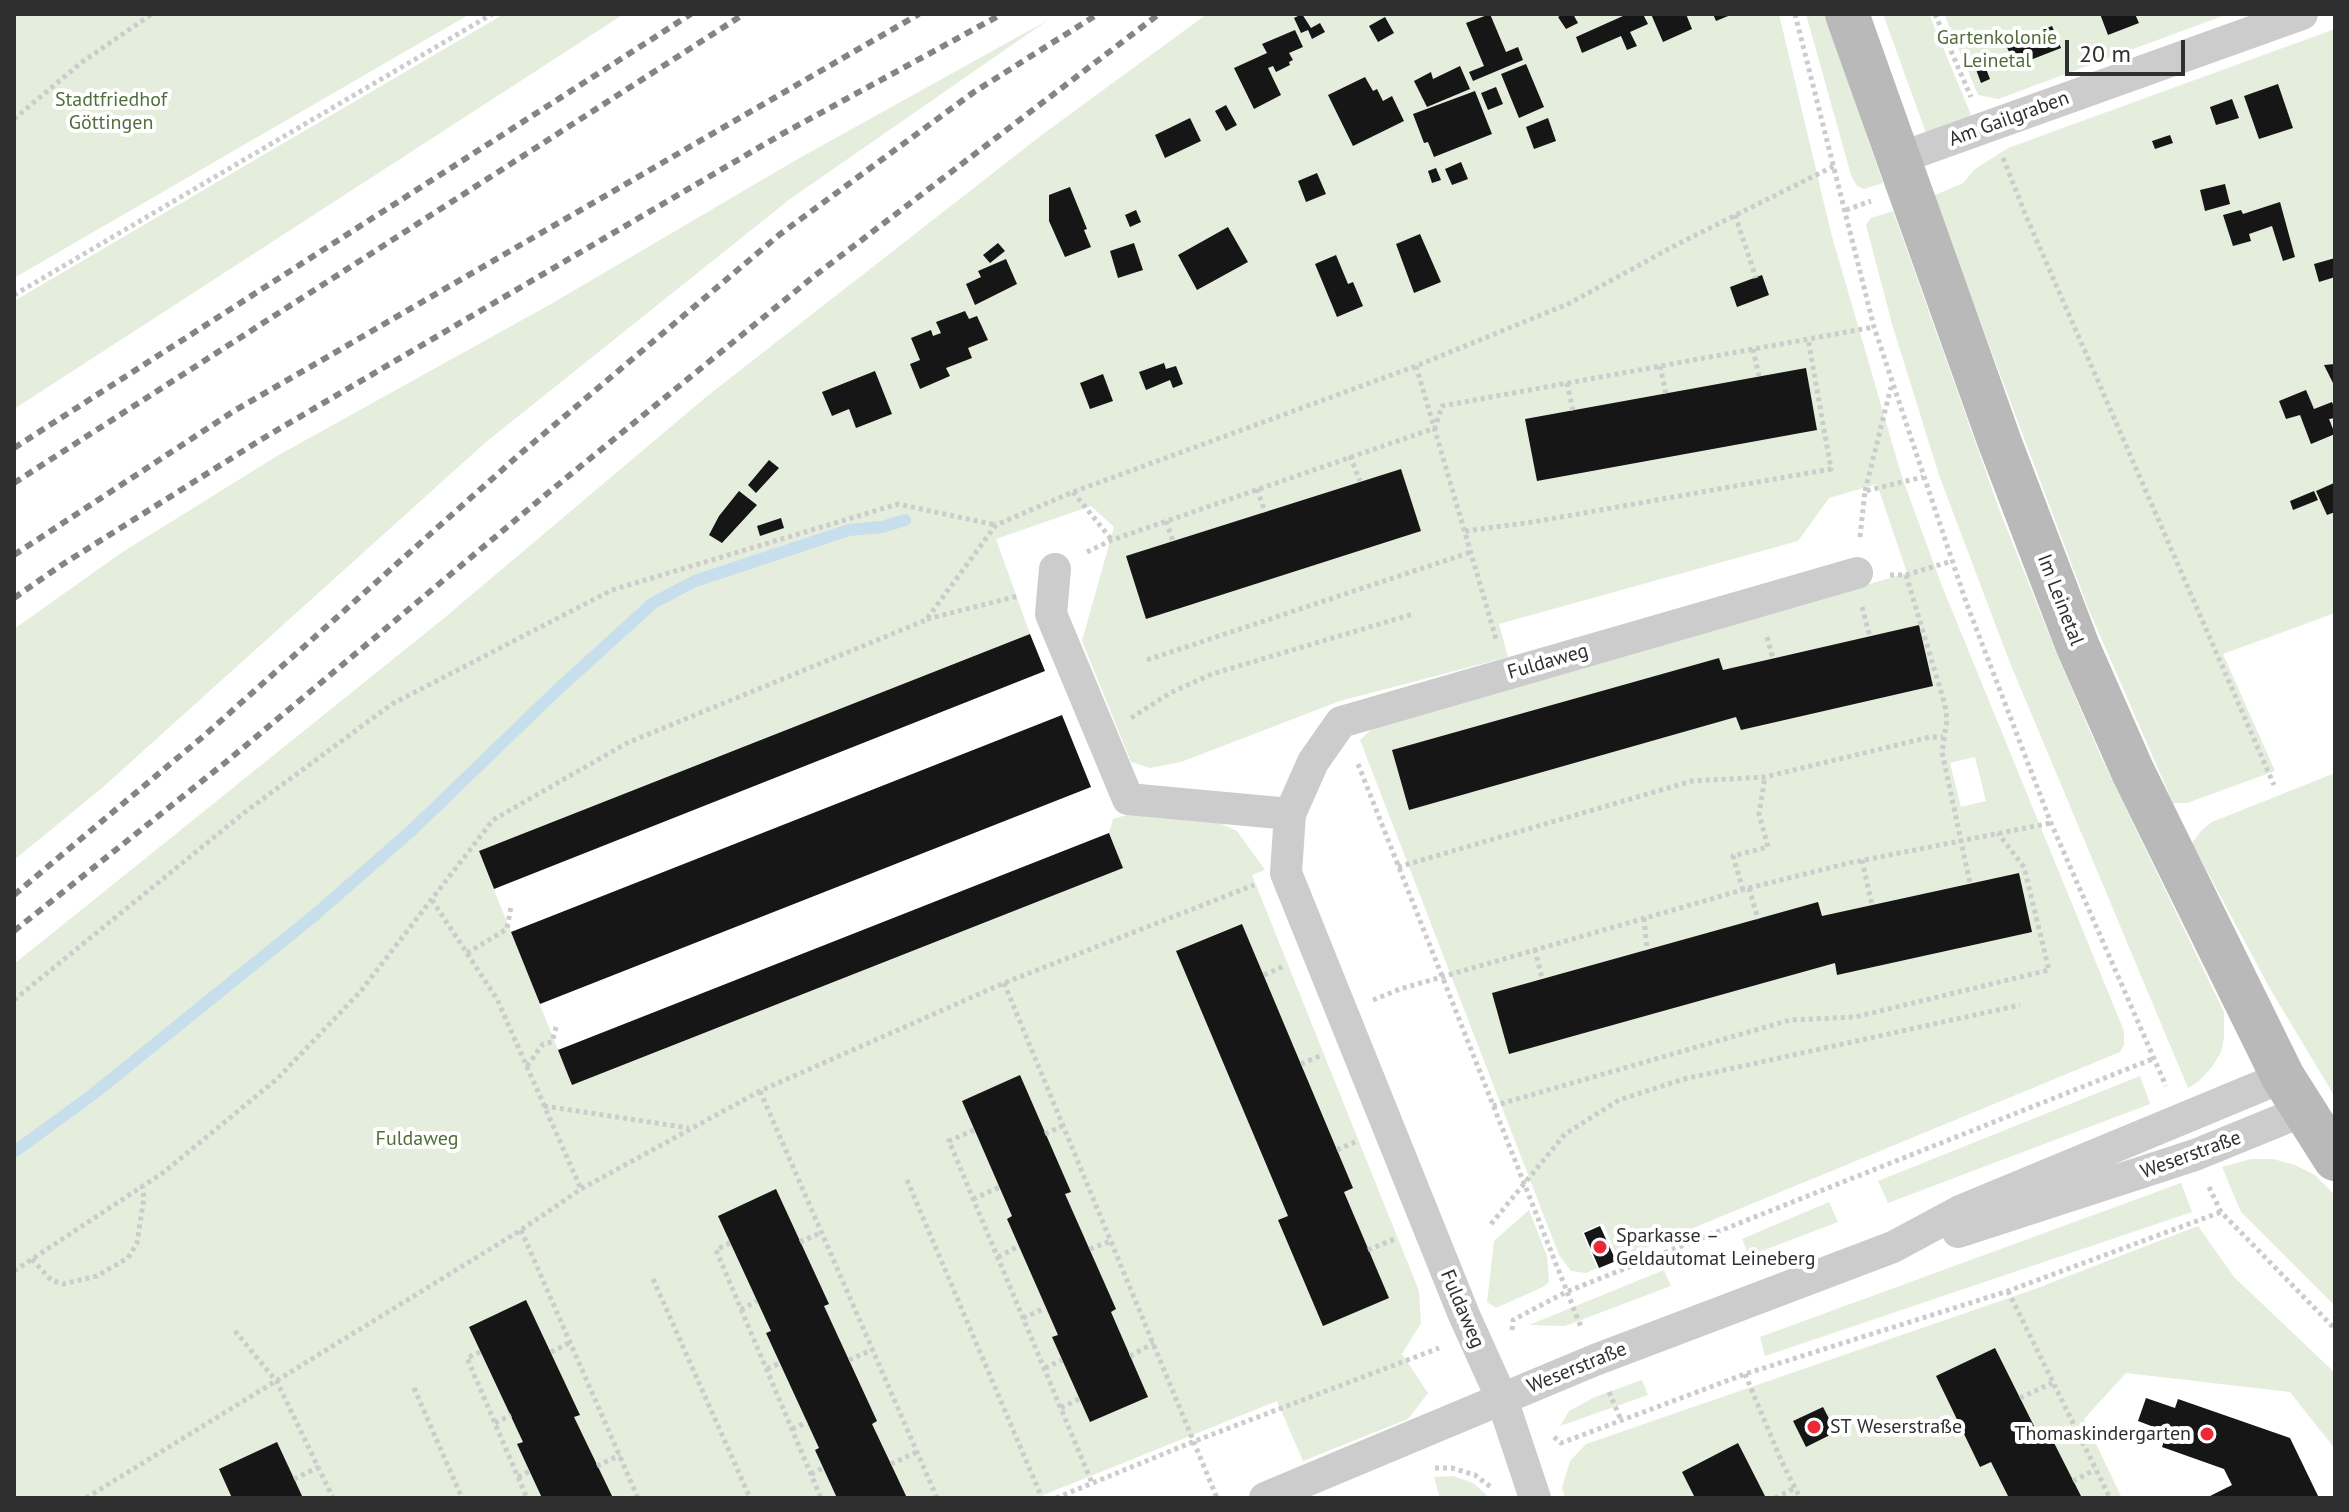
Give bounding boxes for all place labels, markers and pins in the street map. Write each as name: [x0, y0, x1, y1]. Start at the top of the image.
place label: Sparkasse – Geldautomat Leineberg: [1616, 1224, 1816, 1271]
marker: Sparkasse – Geldautomat Leineberg: [1591, 1238, 1609, 1256]
place label: ST Weserstraße: [1830, 1415, 1962, 1439]
marker: ST Weserstraße: [1805, 1418, 1823, 1436]
place label: Thomaskindergarten: [2014, 1422, 2191, 1446]
marker: Thomaskindergarten: [2198, 1425, 2216, 1443]

